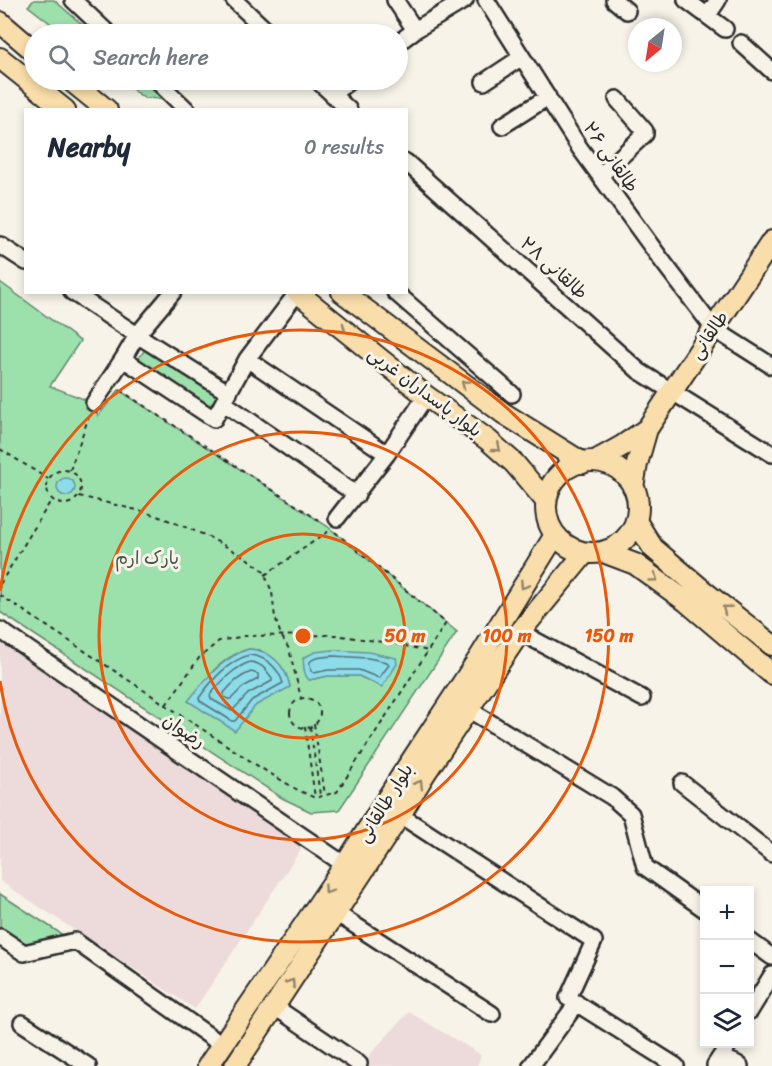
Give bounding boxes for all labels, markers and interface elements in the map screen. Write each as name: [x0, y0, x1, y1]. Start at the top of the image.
north arrow: [628, 18, 682, 72]
search box: [24, 24, 408, 90]
text: Search here: [93, 38, 209, 77]
icon: search: [45, 41, 78, 74]
street label: طالقانی ۲۶: [575, 115, 647, 199]
text: Nearby: [48, 124, 130, 170]
text: 0 results: [304, 130, 384, 165]
street label: طالقانی ۲۸: [512, 228, 596, 308]
street label: طالقانی: [681, 304, 737, 366]
one-way arrow: [336, 321, 347, 332]
street label: بلوار پاسداران غربی: [361, 338, 489, 446]
one-way arrow: [460, 381, 471, 392]
one-way arrow: [490, 441, 501, 452]
park label: پارک ارم: [115, 542, 179, 574]
one-way arrow: [648, 571, 659, 582]
one-way arrow: [520, 579, 532, 589]
one-way arrow: [722, 605, 733, 616]
text: 50 m: [385, 620, 426, 652]
text: 100 m: [483, 620, 532, 652]
text: 150 m: [585, 620, 633, 652]
centre of rings: [293, 626, 313, 646]
street label: رضوان: [156, 705, 212, 757]
street label: بلوار طالقانی: [348, 757, 422, 849]
one-way arrow: [412, 779, 423, 790]
one-way arrow: [324, 884, 335, 895]
map controls: [700, 886, 754, 1048]
button: +: [700, 886, 754, 940]
button: −: [700, 940, 754, 994]
one-way arrow: [283, 978, 294, 989]
button: layers: [700, 994, 754, 1048]

